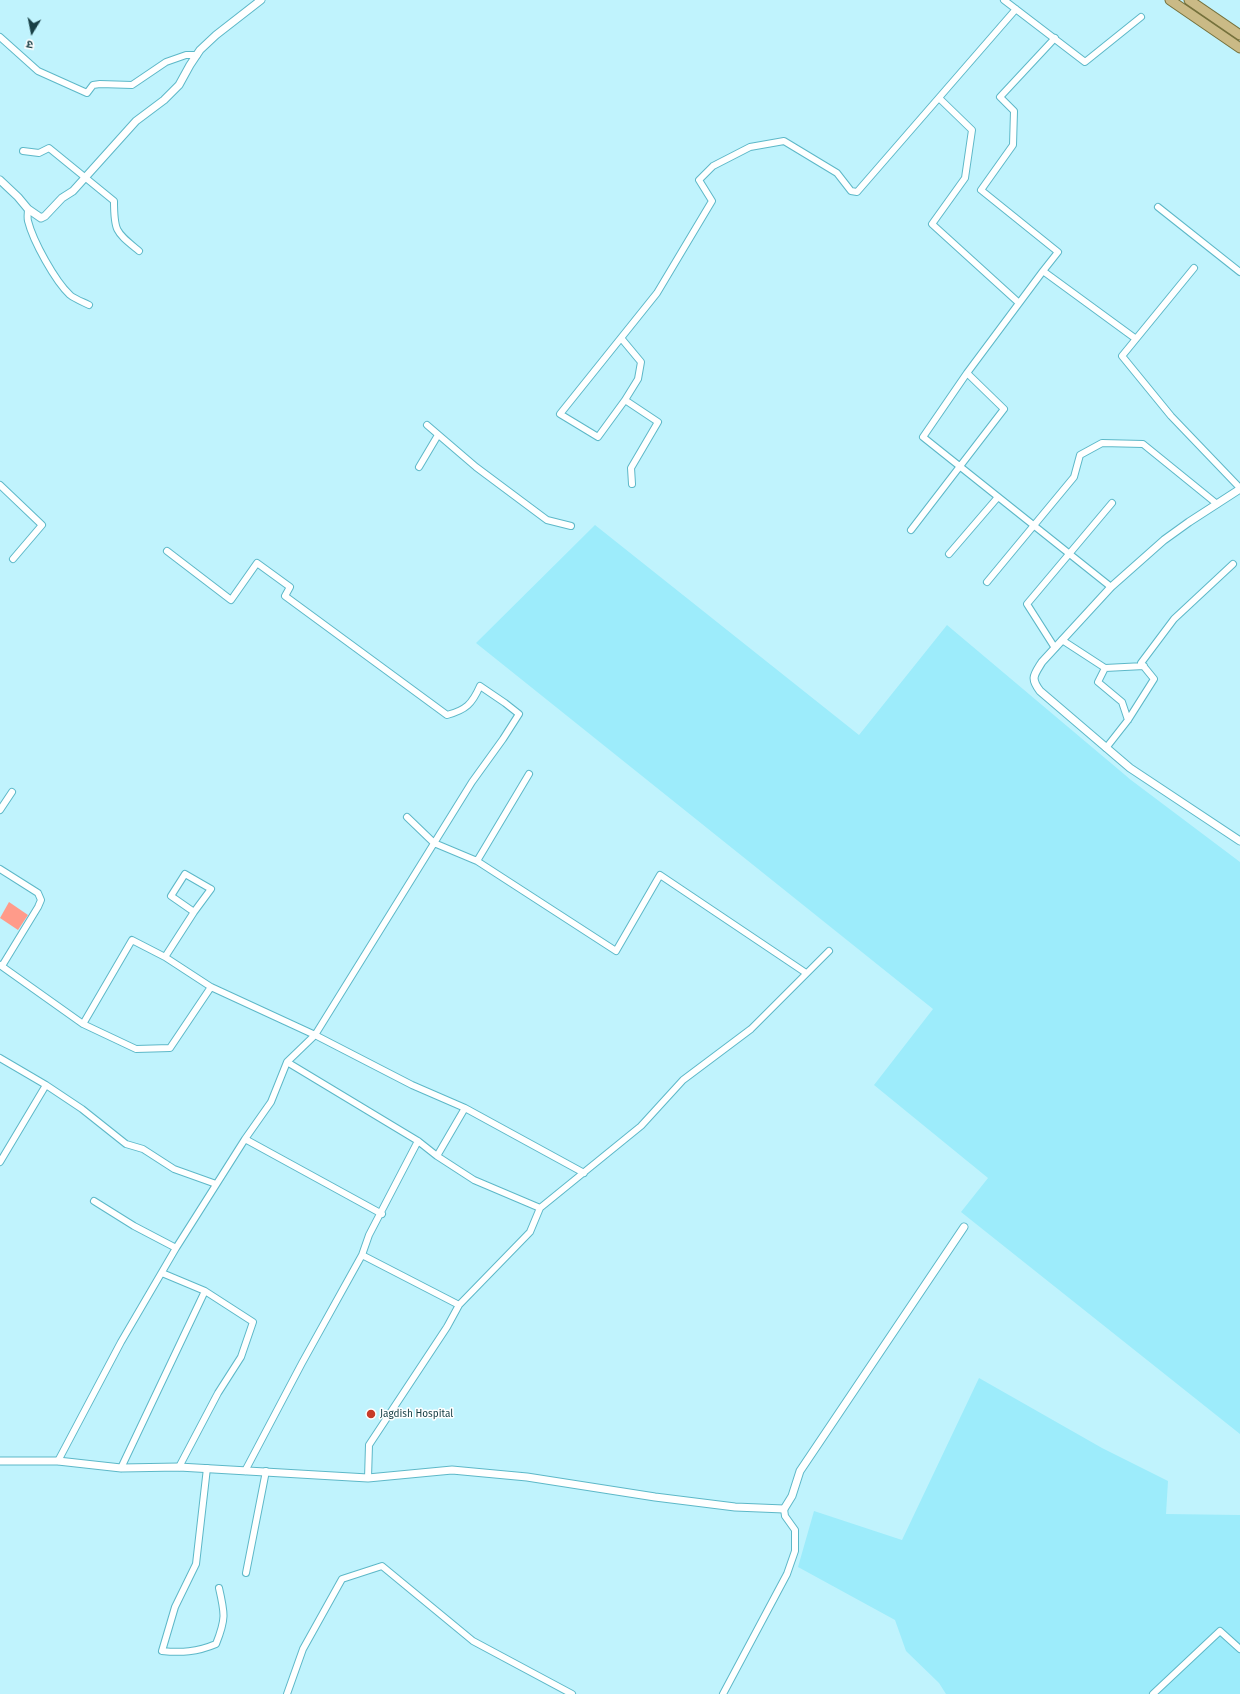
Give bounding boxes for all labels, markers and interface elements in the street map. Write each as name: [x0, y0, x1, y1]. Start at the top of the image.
north arrow: [12, 12, 52, 52]
text: उ: [26, 37, 34, 51]
marker: Jagdish Hospital: [365, 1408, 377, 1420]
place label: Jagdish Hospital: [380, 1408, 453, 1420]

